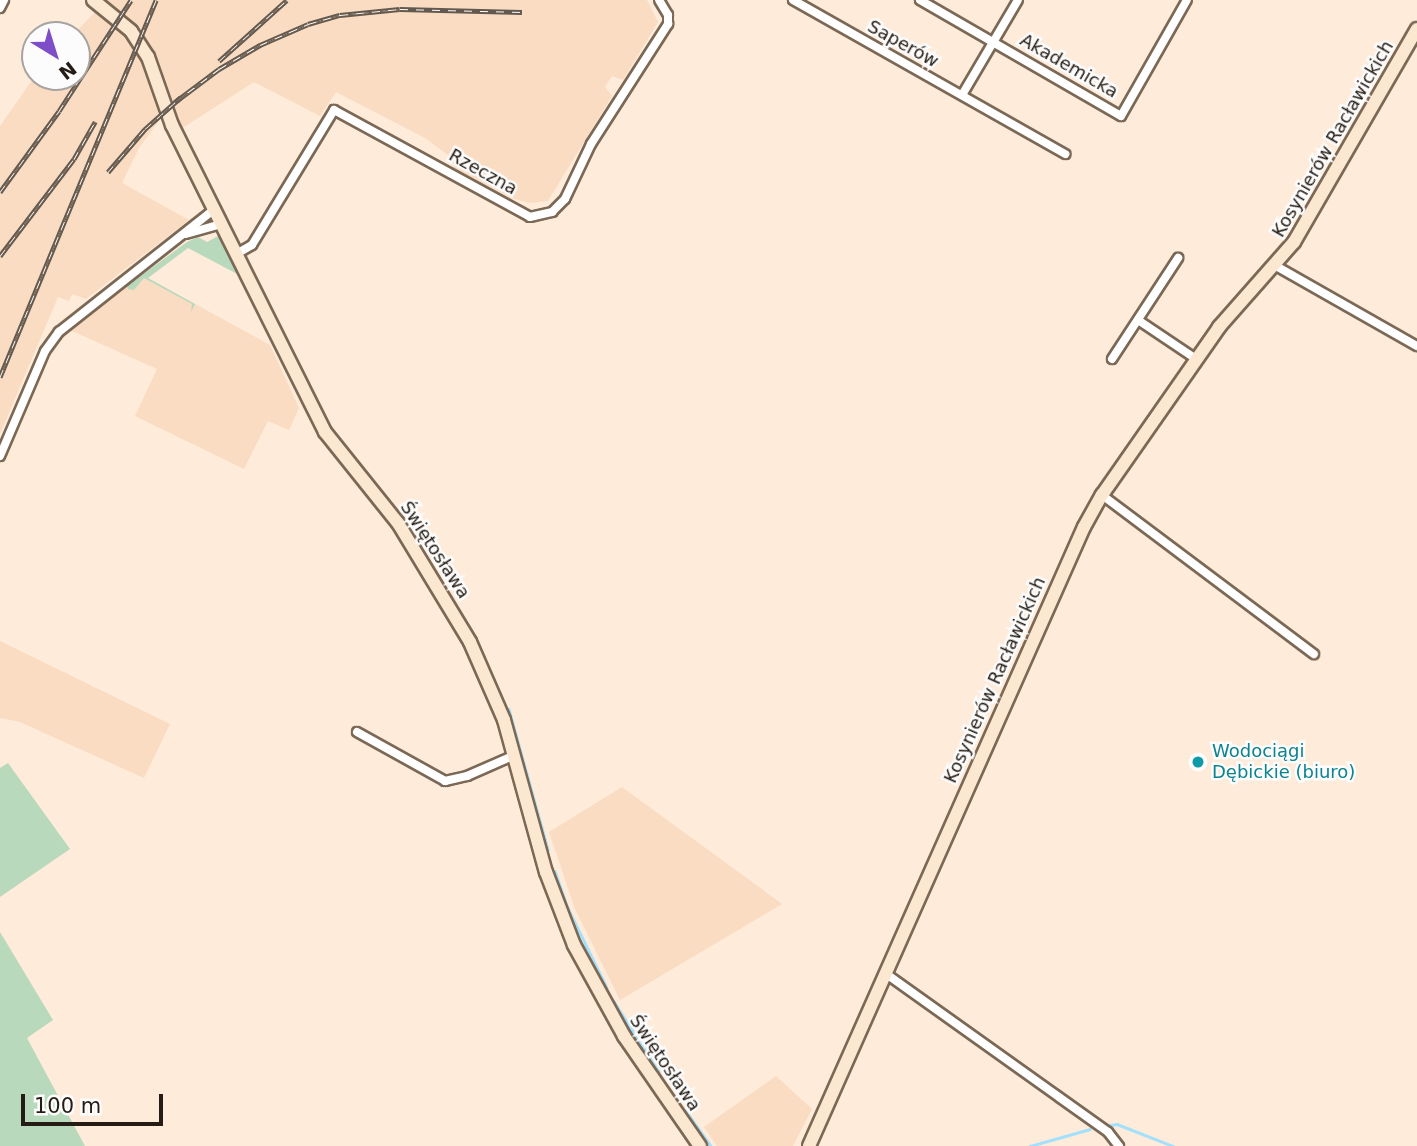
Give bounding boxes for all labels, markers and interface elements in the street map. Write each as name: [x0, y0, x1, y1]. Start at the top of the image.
street label: Saperów: [864, 16, 942, 72]
north arrow: [21, 21, 91, 91]
street label: Akademicka: [1016, 29, 1122, 103]
street label: Kosynierów Racławickich: [1268, 37, 1398, 241]
text: N: [55, 57, 81, 85]
street label: Rzeczna: [445, 144, 521, 200]
street label: Świętosława: [396, 497, 474, 603]
street label: Kosynierów Racławickich: [940, 574, 1050, 786]
place label: Wodociągi Dębickie (biuro): [1212, 741, 1355, 784]
marker: Wodociągi Dębickie (biuro): [1190, 754, 1206, 770]
street label: Świętosława: [625, 1011, 705, 1115]
scale bar: [24, 1080, 166, 1124]
text: 100 m: [34, 1094, 101, 1118]

